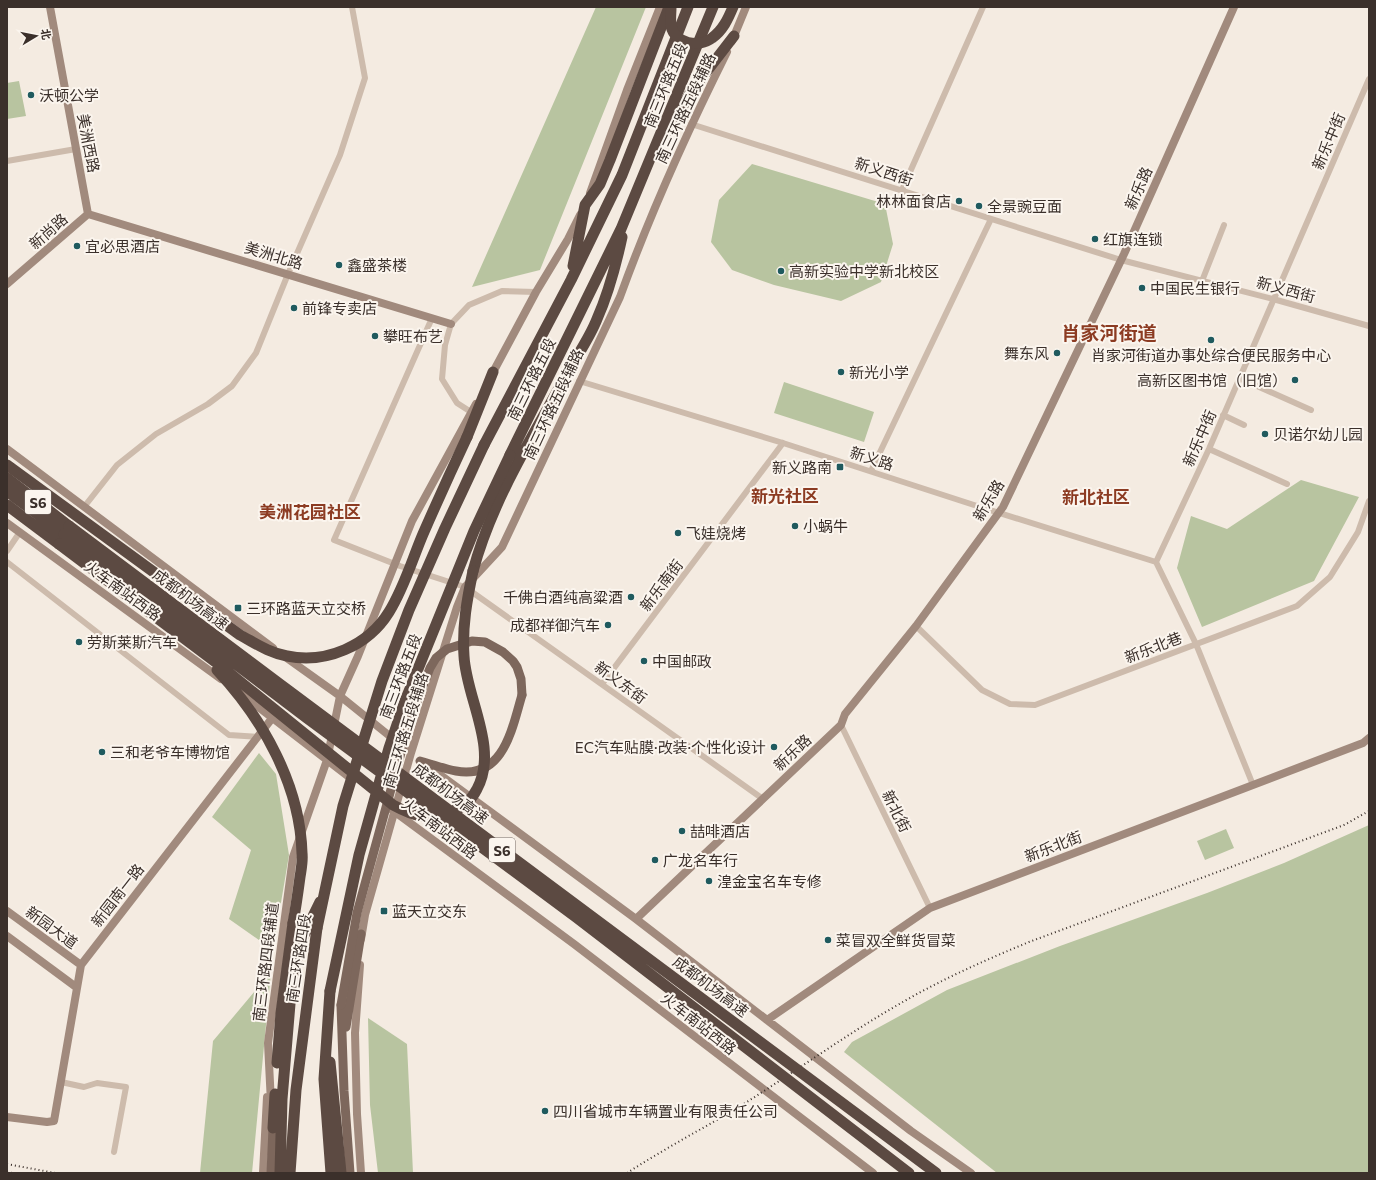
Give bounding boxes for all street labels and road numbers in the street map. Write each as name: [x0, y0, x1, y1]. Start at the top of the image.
street label: 南三环路五段: [640, 40, 690, 130]
street label: 南三环路五段辅路: [651, 50, 719, 166]
street label: 新乐中街: [1308, 110, 1348, 172]
street label: 美洲西路: [74, 112, 104, 174]
street label: 新义西街: [853, 153, 915, 189]
street label: 新乐路: [1121, 164, 1155, 212]
street label: 新尚路: [25, 209, 71, 253]
street label: 美洲北路: [243, 238, 305, 272]
street label: 新义西街: [1255, 273, 1317, 305]
street label: 南三环路五段: [503, 335, 559, 423]
street label: 南三环路五段辅路: [519, 346, 587, 462]
street label: 新乐中街: [1179, 407, 1219, 469]
street label: 新义路: [848, 442, 896, 474]
street label: 新乐路: [969, 476, 1007, 524]
road number: S6: [25, 490, 51, 514]
street label: 火车南站西路: [81, 556, 165, 624]
street label: 新乐南街: [636, 556, 686, 614]
street label: 成都机场高速: [150, 565, 232, 633]
street label: 新乐北巷: [1122, 628, 1184, 666]
street label: 南三环路五段: [375, 631, 425, 721]
street label: 新义东街: [591, 657, 651, 707]
street label: 南三环路五段辅路: [379, 670, 431, 790]
street label: 新乐路: [769, 730, 815, 774]
street label: 成都机场高速: [410, 759, 492, 827]
street label: 新北街: [879, 787, 915, 835]
street label: 火车南站西路: [399, 794, 481, 862]
street label: 新乐北街: [1022, 827, 1084, 865]
road number: S6: [489, 838, 515, 862]
street label: 新园南一路: [87, 860, 147, 930]
street label: 南三环路四段辅道: [249, 901, 281, 1023]
street label: 新园大道: [22, 902, 82, 952]
street label: 南三环路四段: [282, 912, 314, 1004]
street label: 成都机场高速: [670, 952, 752, 1020]
street label: 火车南站西路: [658, 988, 740, 1058]

